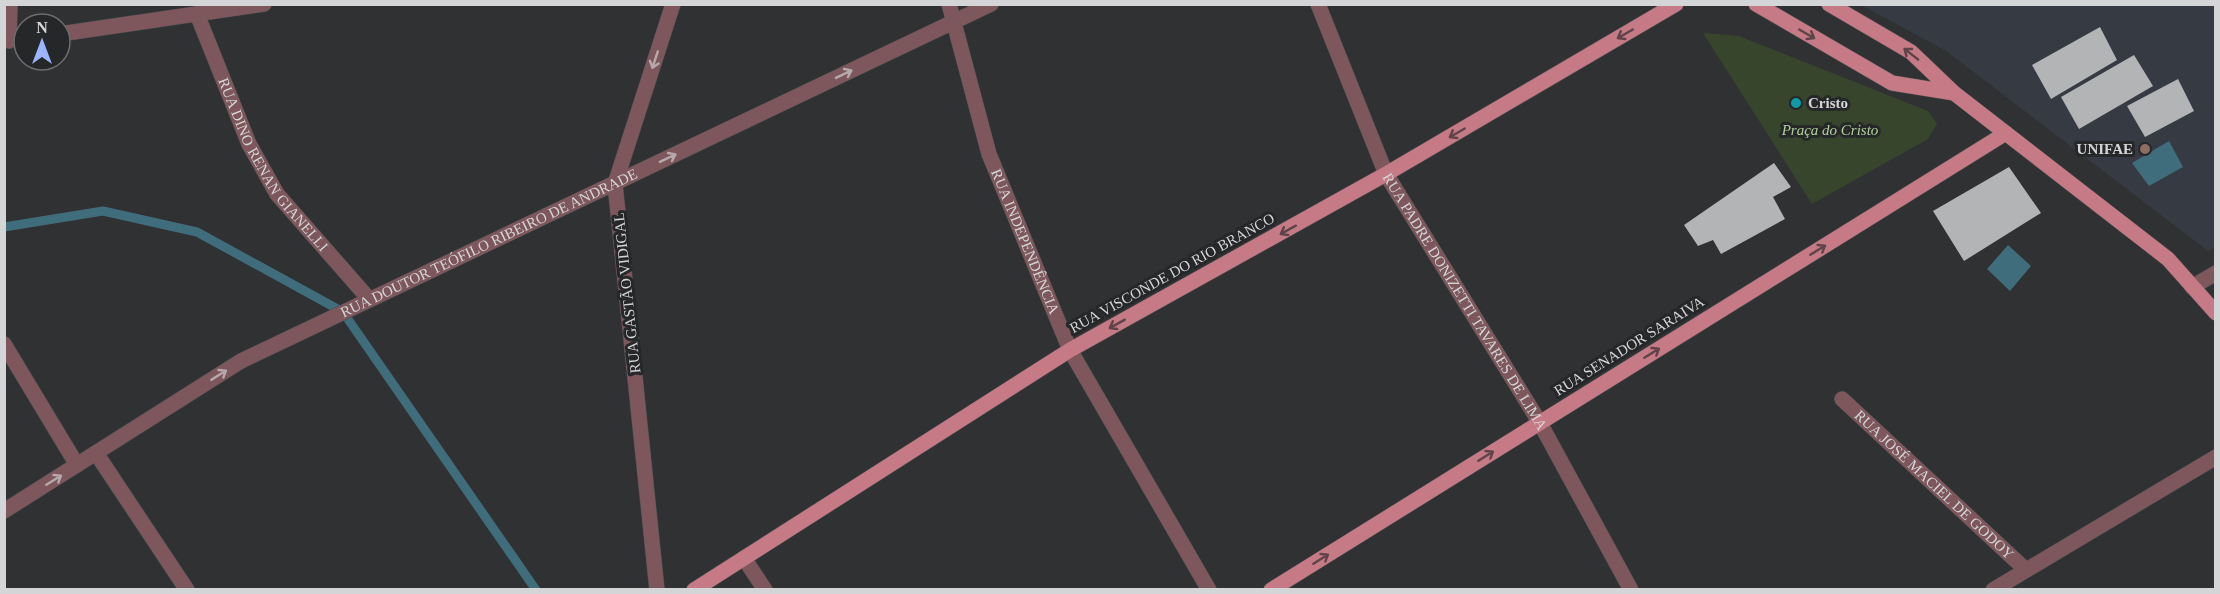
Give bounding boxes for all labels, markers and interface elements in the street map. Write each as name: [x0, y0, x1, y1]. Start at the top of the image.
north arrow: [12, 12, 72, 72]
text: N: [36, 19, 48, 36]
one-way arrow: [1798, 28, 1815, 40]
one-way arrow: [1617, 29, 1635, 40]
one-way arrow: [1904, 47, 1920, 60]
one-way arrow: [649, 50, 660, 69]
one-way arrow: [835, 68, 853, 80]
street label: RUA DINO RENAN GIANELLI: [215, 75, 331, 254]
place label: Cristo: [1808, 95, 1848, 111]
marker: Cristo: [1789, 96, 1803, 110]
park label: Praça do Cristo: [1781, 122, 1879, 138]
one-way arrow: [1449, 127, 1466, 139]
place label: UNIFAE: [2077, 141, 2133, 157]
marker: UNIFAE: [2138, 142, 2152, 156]
one-way arrow: [659, 152, 677, 164]
street label: RUA DOUTOR TEÓFILO RIBEIRO DE ANDRADE: [338, 166, 640, 320]
street label: RUA INDEPENDÊNCIA: [988, 167, 1062, 317]
street label: RUA PADRE DONIZETTI TAVARES DE LIMA: [1379, 170, 1550, 433]
street label: RUA VISCONDE DO RIO BRANCO: [1067, 210, 1277, 336]
street label: RUA GASTÃO VIDIGAL: [611, 212, 643, 374]
one-way arrow: [1280, 224, 1297, 236]
one-way arrow: [1809, 244, 1826, 256]
street label: RUA SENADOR SARAIVA: [1551, 293, 1707, 399]
one-way arrow: [1109, 319, 1127, 330]
one-way arrow: [1643, 346, 1660, 358]
one-way arrow: [210, 369, 227, 382]
street label: RUA JOSÉ MACIEL DE GODOY: [1851, 407, 2017, 563]
one-way arrow: [1478, 449, 1495, 462]
one-way arrow: [45, 473, 62, 485]
one-way arrow: [1312, 552, 1329, 564]

